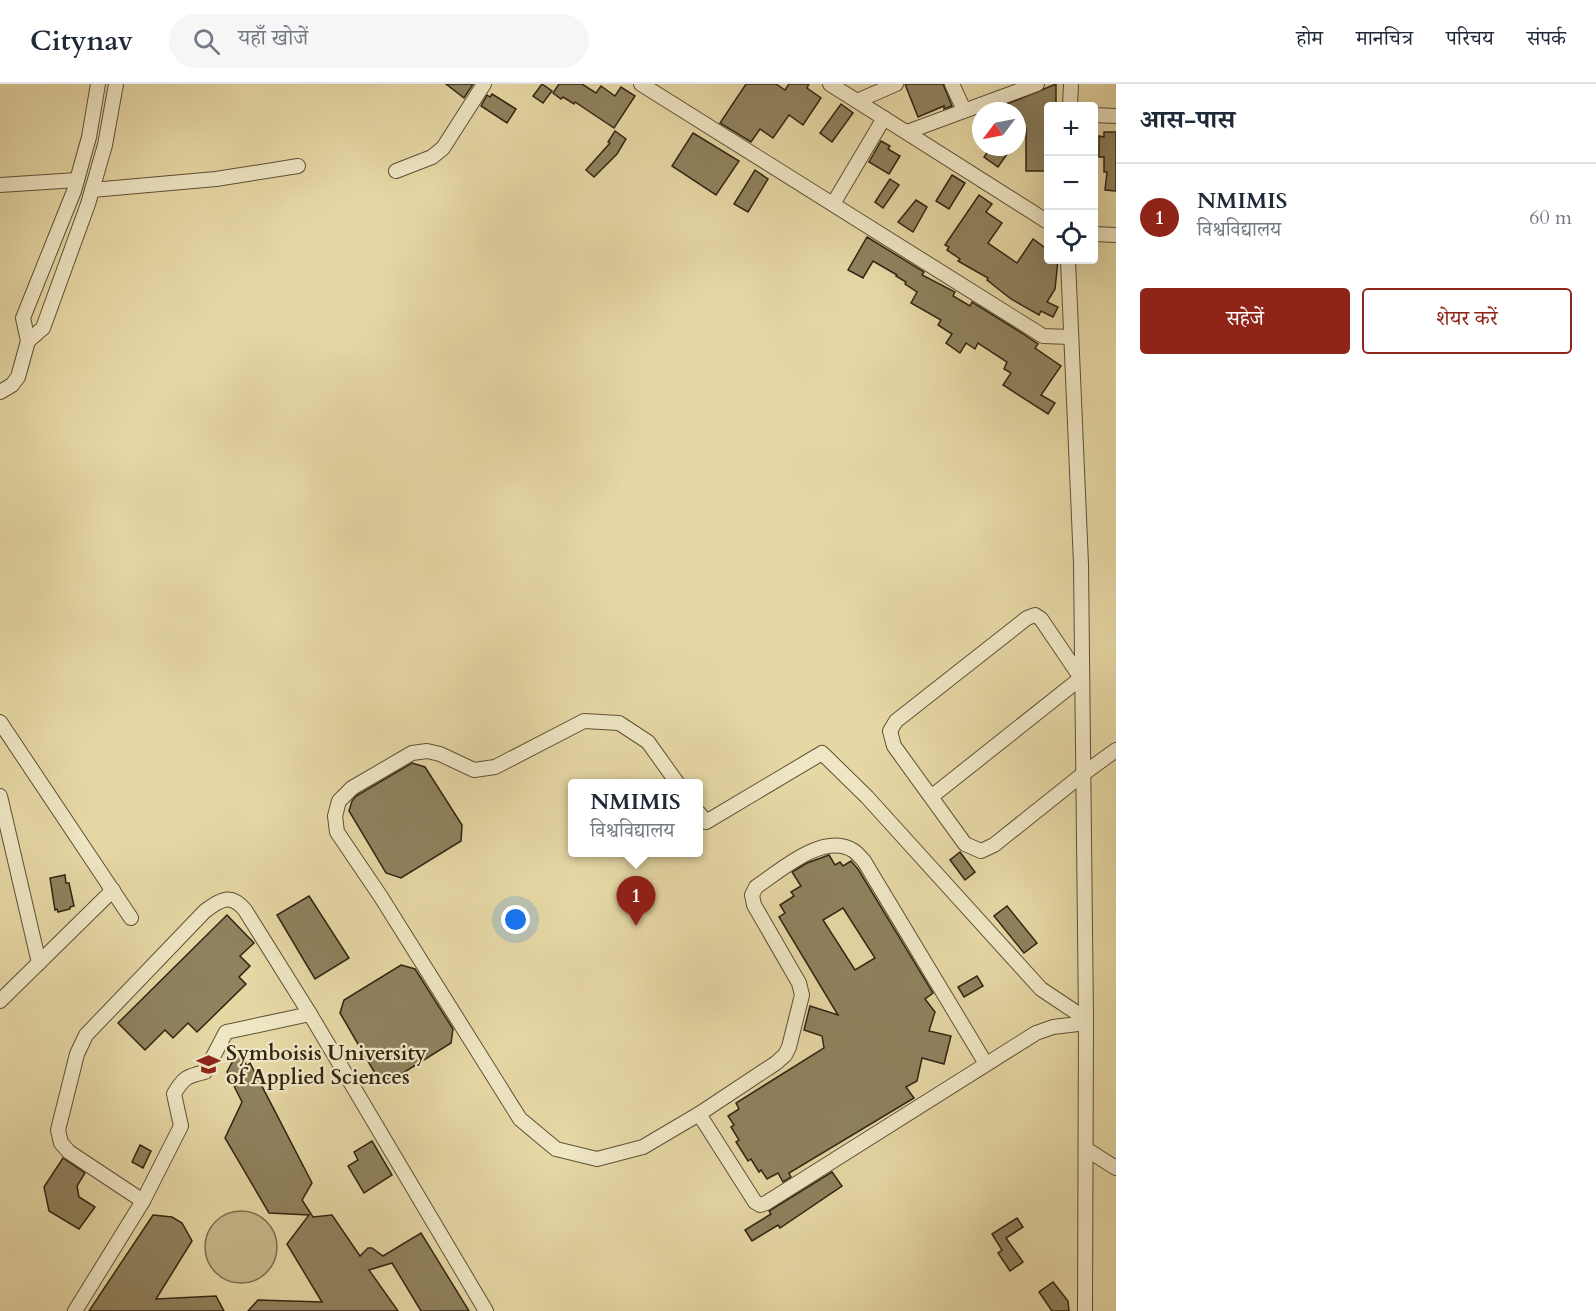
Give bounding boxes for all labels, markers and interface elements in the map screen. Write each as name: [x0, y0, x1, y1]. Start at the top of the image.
search box: [169, 14, 589, 68]
text: Citynav: [30, 22, 133, 60]
text: यहाँ खोजें: [238, 23, 308, 53]
text: होम: [1296, 24, 1323, 53]
text: मानचित्र: [1356, 24, 1413, 53]
text: परिचय: [1446, 24, 1494, 53]
text: संपर्क: [1527, 24, 1566, 53]
icon: search: [190, 25, 223, 58]
north arrow: [972, 102, 1026, 156]
map controls: [1044, 102, 1098, 264]
button: +: [1044, 102, 1098, 156]
text: आस-पास: [1140, 102, 1235, 137]
button: −: [1044, 156, 1098, 210]
text: NMIMIS: [1197, 186, 1287, 216]
text: 1: [1154, 204, 1165, 231]
text: 60 m: [1529, 204, 1572, 231]
button: locate: [1044, 210, 1098, 264]
text: विश्वविद्यालय: [1197, 216, 1281, 243]
button: सहेजें: [1140, 288, 1350, 354]
button: शेयर करें: [1362, 288, 1572, 354]
popup: [568, 779, 703, 857]
text: NMIMIS: [590, 787, 681, 817]
text: विश्वविद्यालय: [590, 817, 674, 844]
pin: 1: [616, 876, 656, 926]
your location: [501, 905, 530, 934]
place label: Symboisis University of Applied Sciences: [226, 1039, 427, 1092]
school or university icon: Symboisis University of Applied Sciences: [195, 1052, 221, 1078]

